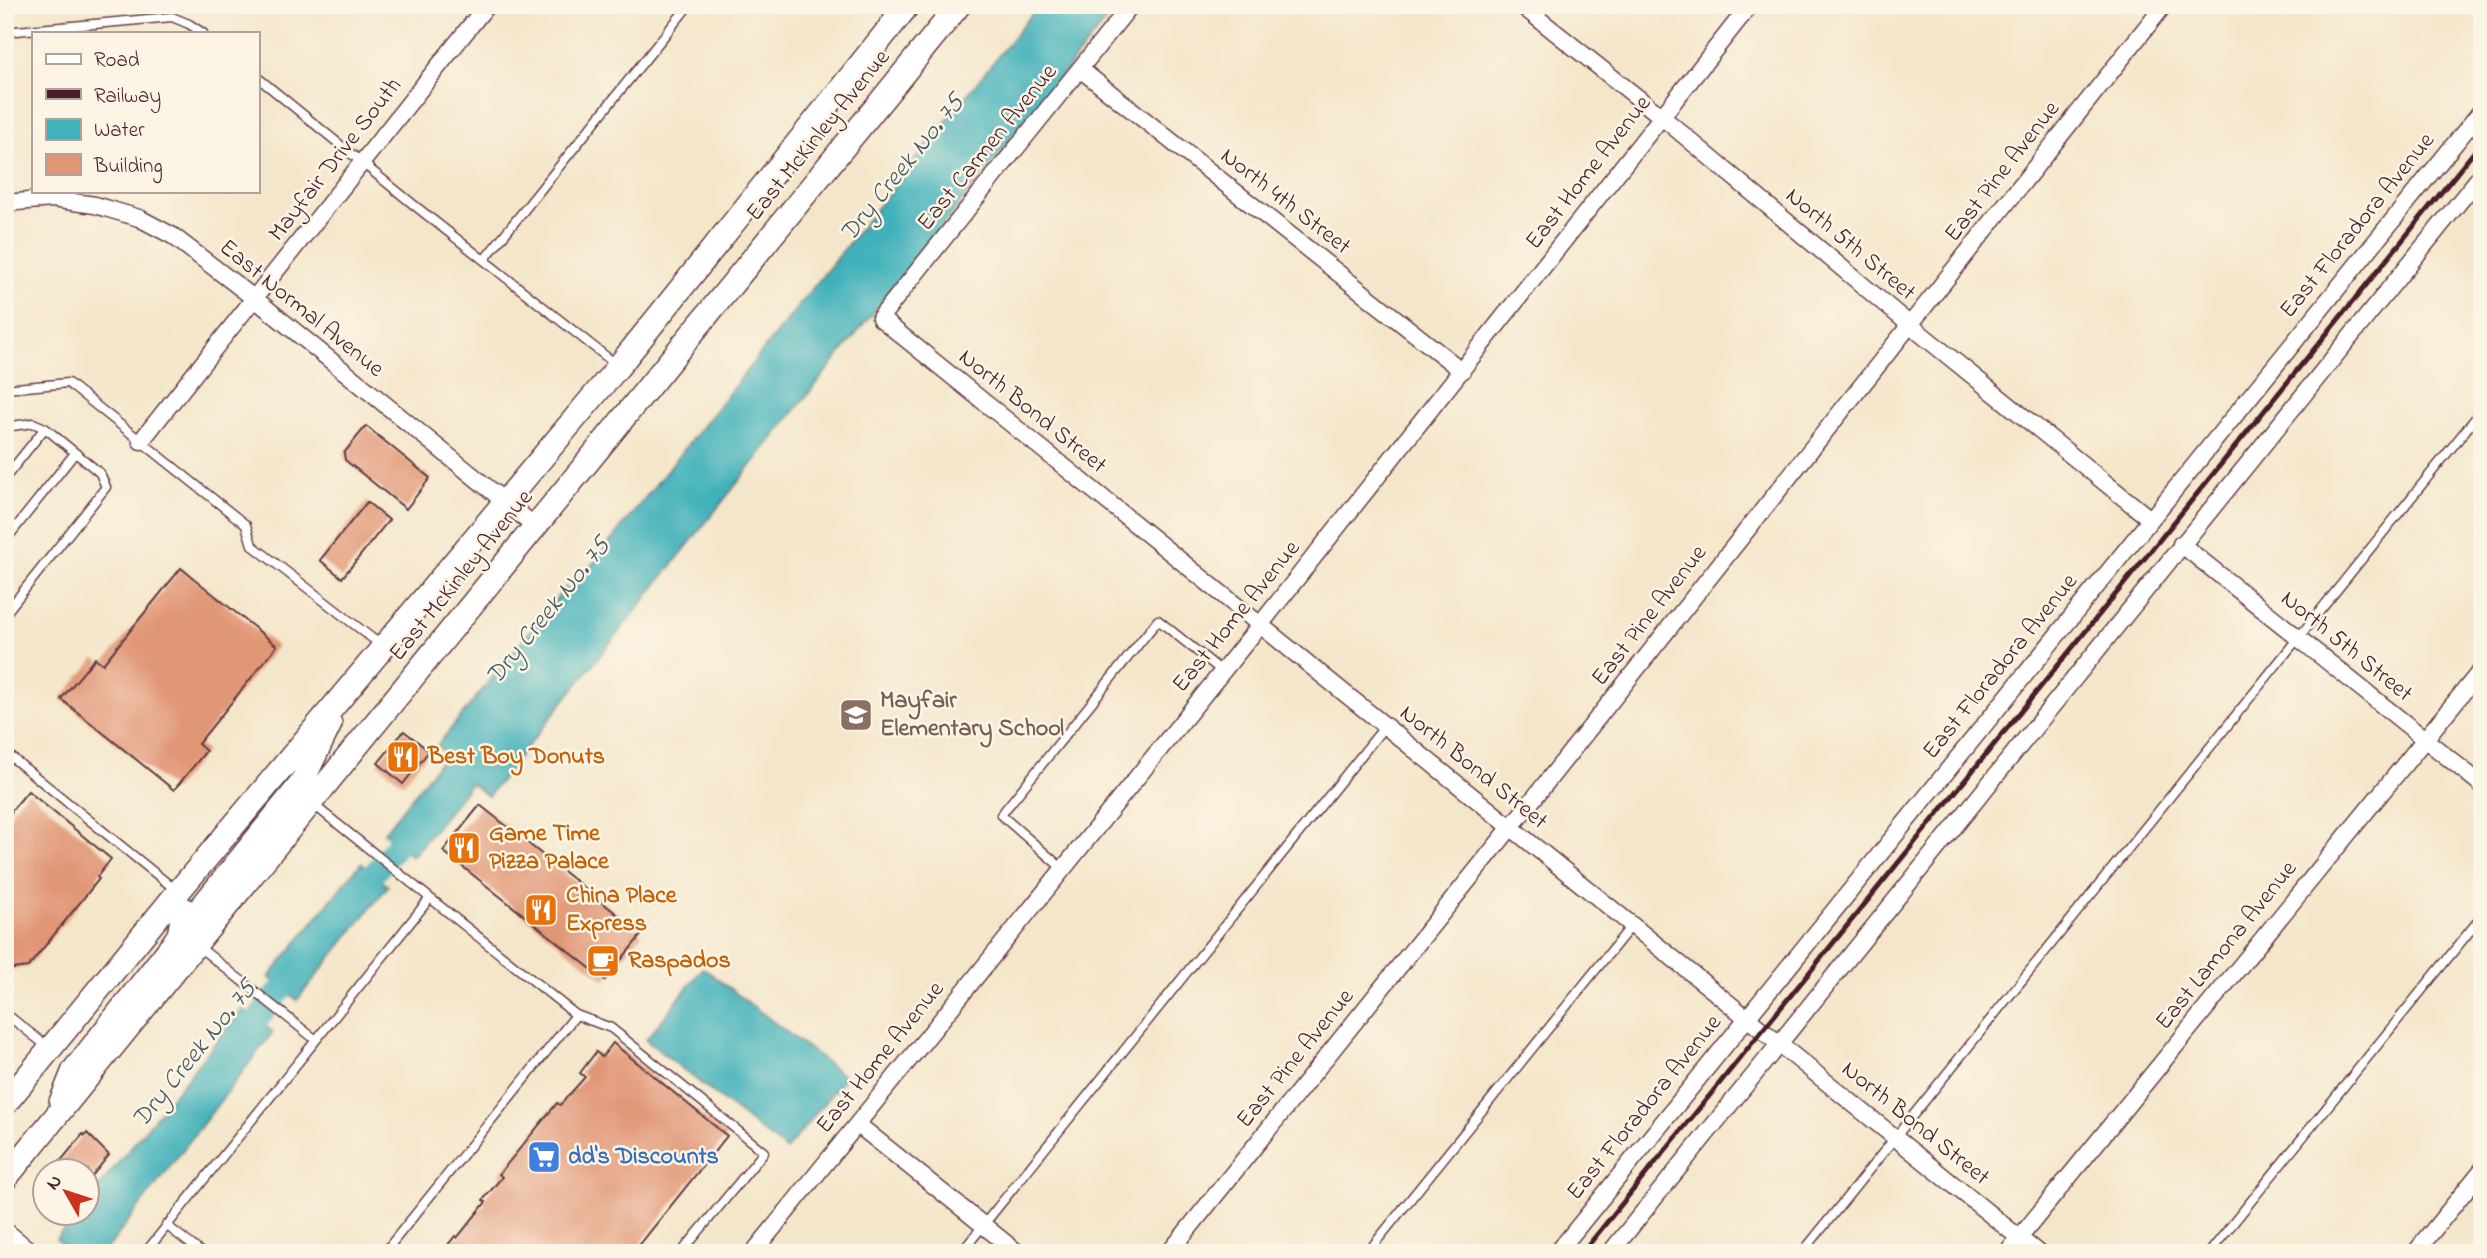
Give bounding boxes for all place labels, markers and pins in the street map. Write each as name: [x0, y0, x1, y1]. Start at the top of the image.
place label: Mayfair Elementary School: [880, 684, 1064, 748]
school or university icon: Mayfair Elementary School: [837, 696, 875, 734]
restaurant icon: Best Boy Donuts: [384, 738, 422, 776]
place label: Best Boy Donuts: [427, 740, 605, 776]
place label: Game Time Pizza Palace: [489, 817, 610, 880]
restaurant icon: Game Time Pizza Palace: [445, 829, 483, 867]
place label: China Place Express: [566, 879, 678, 942]
restaurant icon: China Place Express: [522, 891, 560, 929]
cafe icon: Raspados: [584, 942, 622, 980]
place label: Raspados: [628, 944, 731, 979]
supermarket icon: dd's Discounts: [525, 1138, 563, 1176]
place label: dd's Discounts: [568, 1140, 719, 1175]

